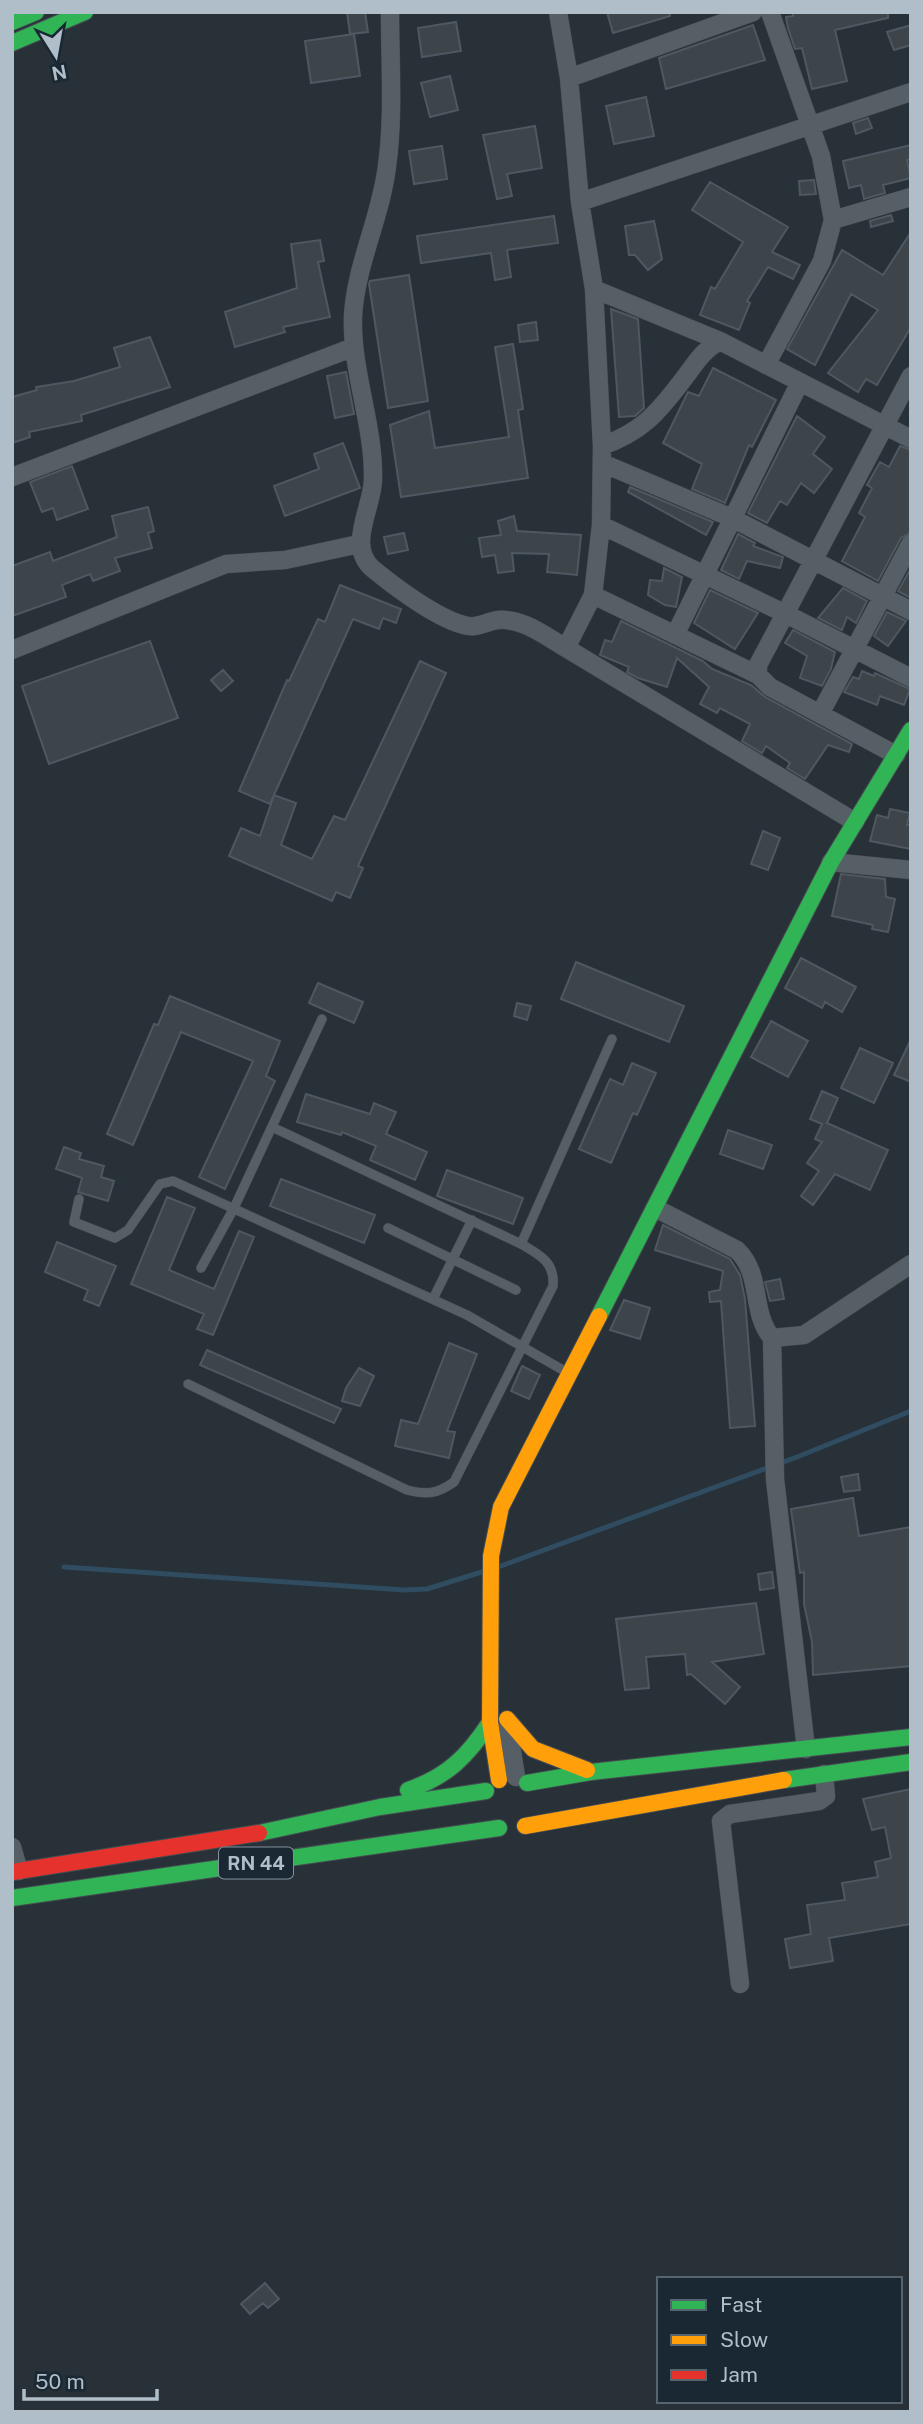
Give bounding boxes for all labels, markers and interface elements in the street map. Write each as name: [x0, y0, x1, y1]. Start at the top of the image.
north arrow: [21, 21, 91, 91]
text: N: [50, 60, 69, 85]
road number: RN 44: [219, 1848, 293, 1879]
legend: [657, 2277, 902, 2403]
text: Fast: [720, 2292, 762, 2317]
text: Slow: [720, 2327, 768, 2352]
scale bar: [24, 2358, 158, 2402]
text: Jam: [720, 2362, 758, 2387]
text: 50 m: [35, 2369, 85, 2394]

